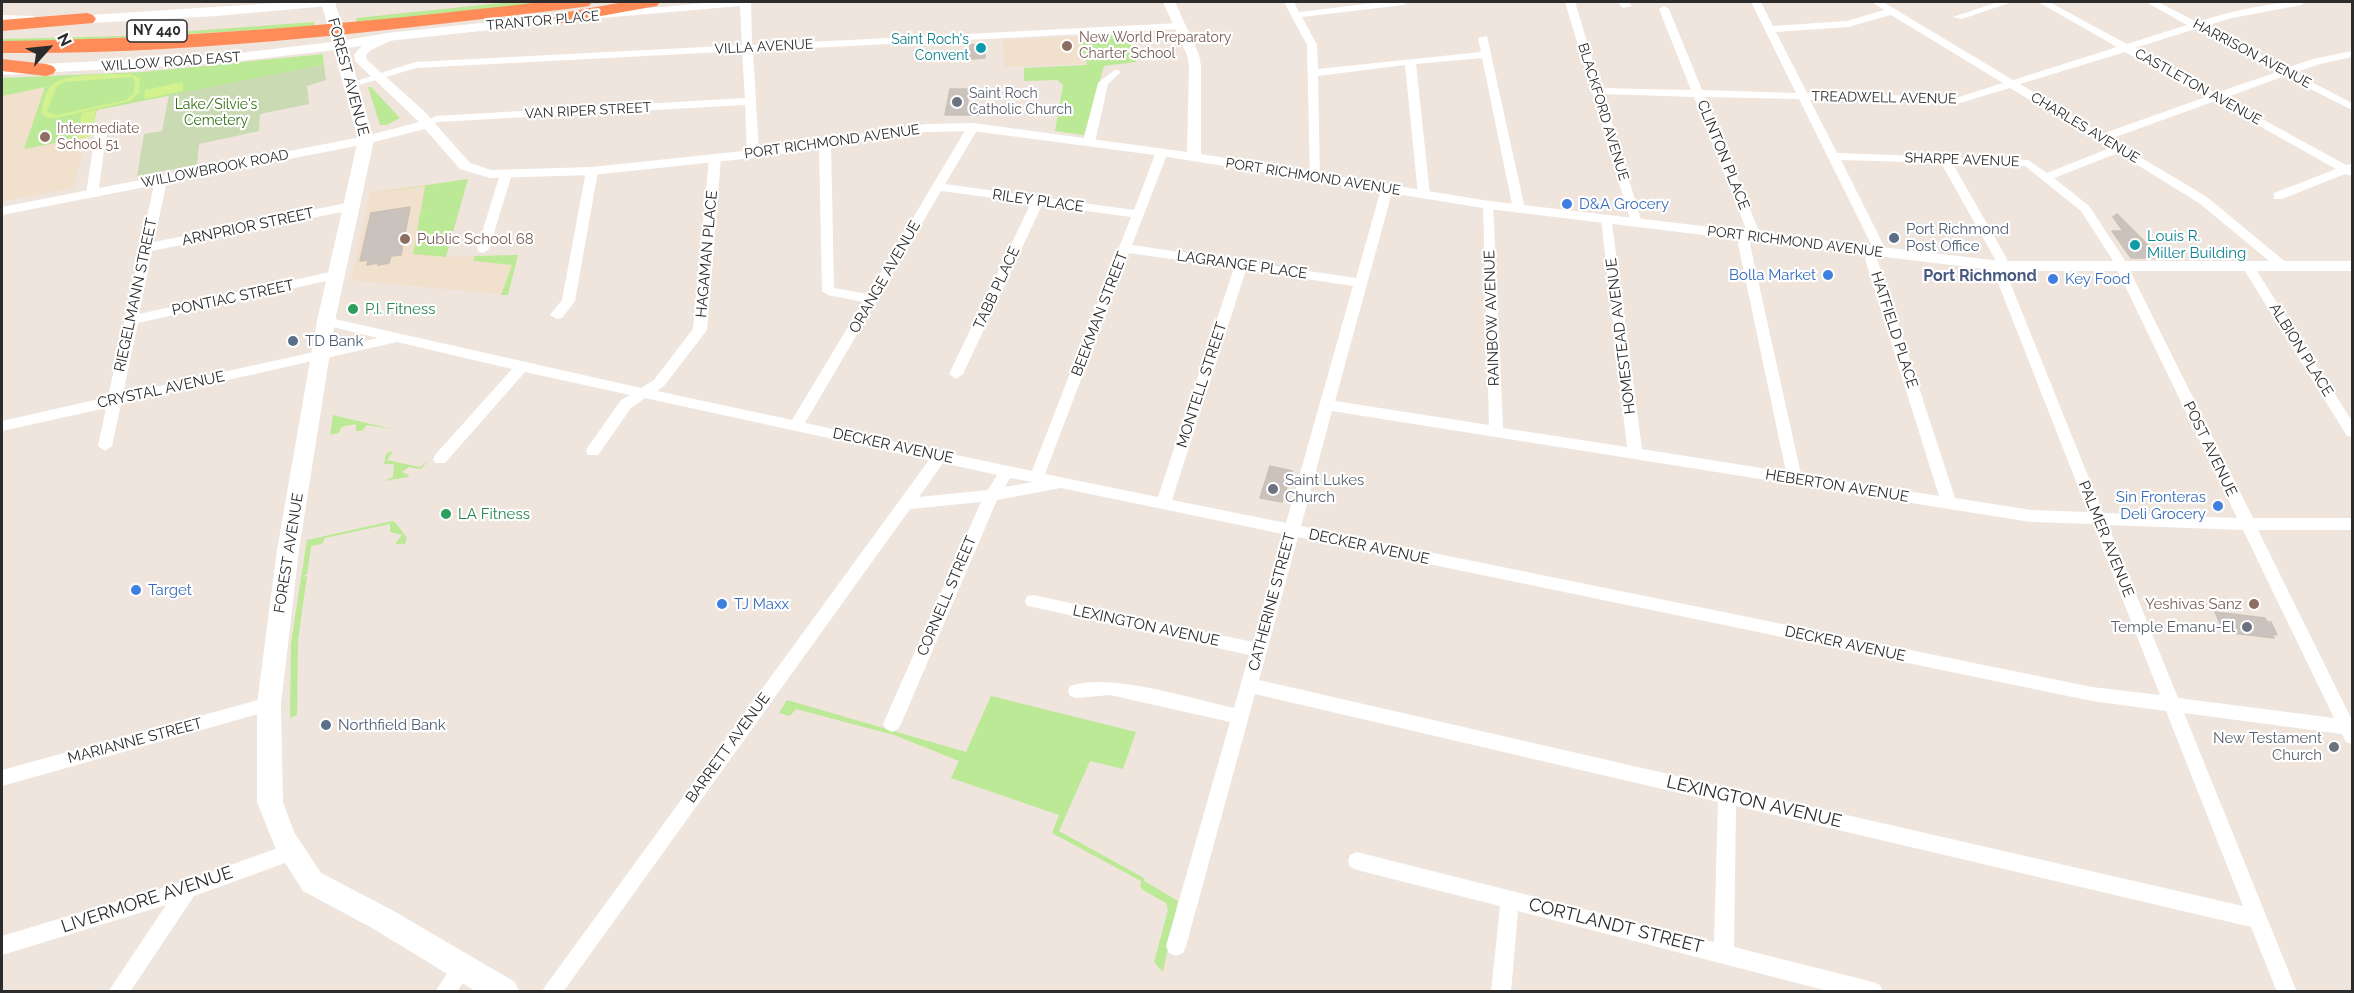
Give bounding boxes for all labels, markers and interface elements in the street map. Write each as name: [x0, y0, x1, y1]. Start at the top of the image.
street label: TRANTOR PLACE: [486, 8, 600, 34]
street label: FOREST AVENUE: [324, 16, 372, 138]
street label: HARRISON AVENUE: [2190, 16, 2314, 92]
north arrow: [18, 18, 78, 78]
road number: NY 440: [127, 20, 187, 42]
text: N: [53, 30, 76, 49]
place label: New World Preparatory Charter School: [1079, 30, 1231, 62]
place label: Saint Roch's Convent: [891, 32, 969, 64]
street label: VILLA AVENUE: [714, 36, 814, 58]
marker: New World Preparatory Charter School: [1060, 39, 1074, 53]
marker: Saint Roch's Convent: [974, 41, 988, 55]
street label: BLACKFORD AVENUE: [1574, 41, 1632, 183]
street label: CASTLETON AVENUE: [2132, 45, 2264, 129]
street label: WILLOW ROAD EAST: [101, 49, 241, 75]
place label: Saint Roch Catholic Church: [969, 86, 1072, 118]
street label: TREADWELL AVENUE: [1811, 88, 1957, 108]
street label: CHARLES AVENUE: [2028, 89, 2142, 167]
marker: Saint Roch Catholic Church: [950, 95, 964, 109]
park label: Lake/Silvie's Cemetery: [175, 97, 257, 130]
street label: CLINTON PLACE: [1693, 97, 1753, 213]
street label: VAN RIPER STREET: [524, 99, 652, 123]
place label: Intermediate School 51: [57, 121, 139, 154]
street label: PORT RICHMOND AVENUE: [743, 121, 921, 163]
marker: Intermediate School 51: [38, 130, 52, 144]
street label: WILLOWBROOK ROAD: [140, 146, 290, 192]
street label: SHARPE AVENUE: [1904, 150, 2020, 170]
street label: PORT RICHMOND AVENUE: [1224, 155, 1402, 199]
street label: RILEY PLACE: [991, 186, 1085, 216]
street label: HAGAMAN PLACE: [692, 190, 722, 318]
place label: D&A Grocery: [1579, 195, 1669, 213]
marker: D&A Grocery: [1560, 197, 1574, 211]
street label: ARNPRIOR STREET: [180, 204, 316, 250]
street label: RIEGELMANN STREET: [111, 216, 161, 374]
street label: ORANGE AVENUE: [845, 217, 925, 337]
place label: Port Richmond Post Office: [1906, 220, 2009, 255]
street label: PORT RICHMOND AVENUE: [1706, 223, 1884, 261]
place label: Louis R. Miller Building: [2147, 227, 2246, 262]
place label: Public School 68: [417, 230, 534, 248]
marker: Port Richmond Post Office: [1887, 231, 1901, 245]
marker: Public School 68: [398, 232, 412, 246]
marker: Louis R. Miller Building: [2128, 238, 2142, 252]
street label: TABB PLACE: [970, 244, 1024, 332]
street label: LAGRANGE PLACE: [1176, 247, 1308, 283]
street label: BEEKMAN STREET: [1068, 249, 1132, 379]
street label: RAINBOW AVENUE: [1481, 250, 1503, 386]
street label: HOMESTEAD AVENUE: [1602, 257, 1640, 415]
place label: Bolla Market: [1729, 266, 1816, 284]
district label: Port Richmond: [1923, 266, 2037, 286]
marker: Bolla Market: [1821, 268, 1835, 282]
street label: HATFIELD PLACE: [1867, 269, 1921, 391]
place label: Key Food: [2065, 270, 2130, 288]
marker: Key Food: [2046, 272, 2060, 286]
street label: PONTIAC STREET: [170, 276, 296, 320]
place label: P.I. Fitness: [365, 300, 435, 318]
street label: ALBION PLACE: [2265, 300, 2337, 400]
marker: P.I. Fitness: [346, 302, 360, 316]
street label: MONTELL STREET: [1173, 320, 1231, 450]
place label: TD Bank: [305, 332, 364, 350]
marker: TD Bank: [286, 334, 300, 348]
street label: CRYSTAL AVENUE: [96, 368, 226, 412]
street label: POST AVENUE: [2179, 399, 2241, 499]
street label: DECKER AVENUE: [831, 424, 955, 468]
street label: HEBERTON AVENUE: [1764, 466, 1910, 506]
place label: Saint Lukes Church: [1285, 471, 1364, 506]
street label: PALMER AVENUE: [2074, 478, 2138, 600]
marker: Saint Lukes Church: [1266, 482, 1280, 496]
place label: Sin Fronteras Deli Grocery: [2116, 488, 2206, 523]
street label: FOREST AVENUE: [271, 492, 307, 614]
marker: Sin Fronteras Deli Grocery: [2211, 499, 2225, 513]
place label: LA Fitness: [458, 505, 530, 523]
marker: LA Fitness: [439, 507, 453, 521]
street label: DECKER AVENUE: [1307, 525, 1431, 569]
street label: CATHERINE STREET: [1245, 531, 1299, 673]
street label: CORNELL STREET: [914, 533, 980, 659]
place label: Target: [148, 581, 192, 599]
marker: Target: [129, 583, 143, 597]
place label: TJ Maxx: [734, 595, 789, 613]
place label: Yeshivas Sanz: [2145, 595, 2242, 613]
marker: TJ Maxx: [715, 597, 729, 611]
marker: Yeshivas Sanz: [2247, 597, 2261, 611]
street label: LEXINGTON AVENUE: [1071, 602, 1221, 650]
place label: Temple Emanu-El: [2111, 618, 2235, 636]
marker: Temple Emanu-El: [2240, 620, 2254, 634]
street label: DECKER AVENUE: [1783, 622, 1907, 666]
street label: BARRETT AVENUE: [682, 690, 774, 806]
street label: MARIANNE STREET: [66, 714, 204, 768]
place label: Northfield Bank: [338, 716, 446, 734]
marker: Northfield Bank: [319, 718, 333, 732]
place label: New Testament Church: [2213, 729, 2322, 764]
marker: New Testament Church: [2327, 740, 2341, 754]
street label: LEXINGTON AVENUE: [1664, 771, 1844, 833]
street label: LIVERMORE AVENUE: [58, 862, 236, 938]
street label: CORTLANDT STREET: [1526, 894, 1706, 958]

